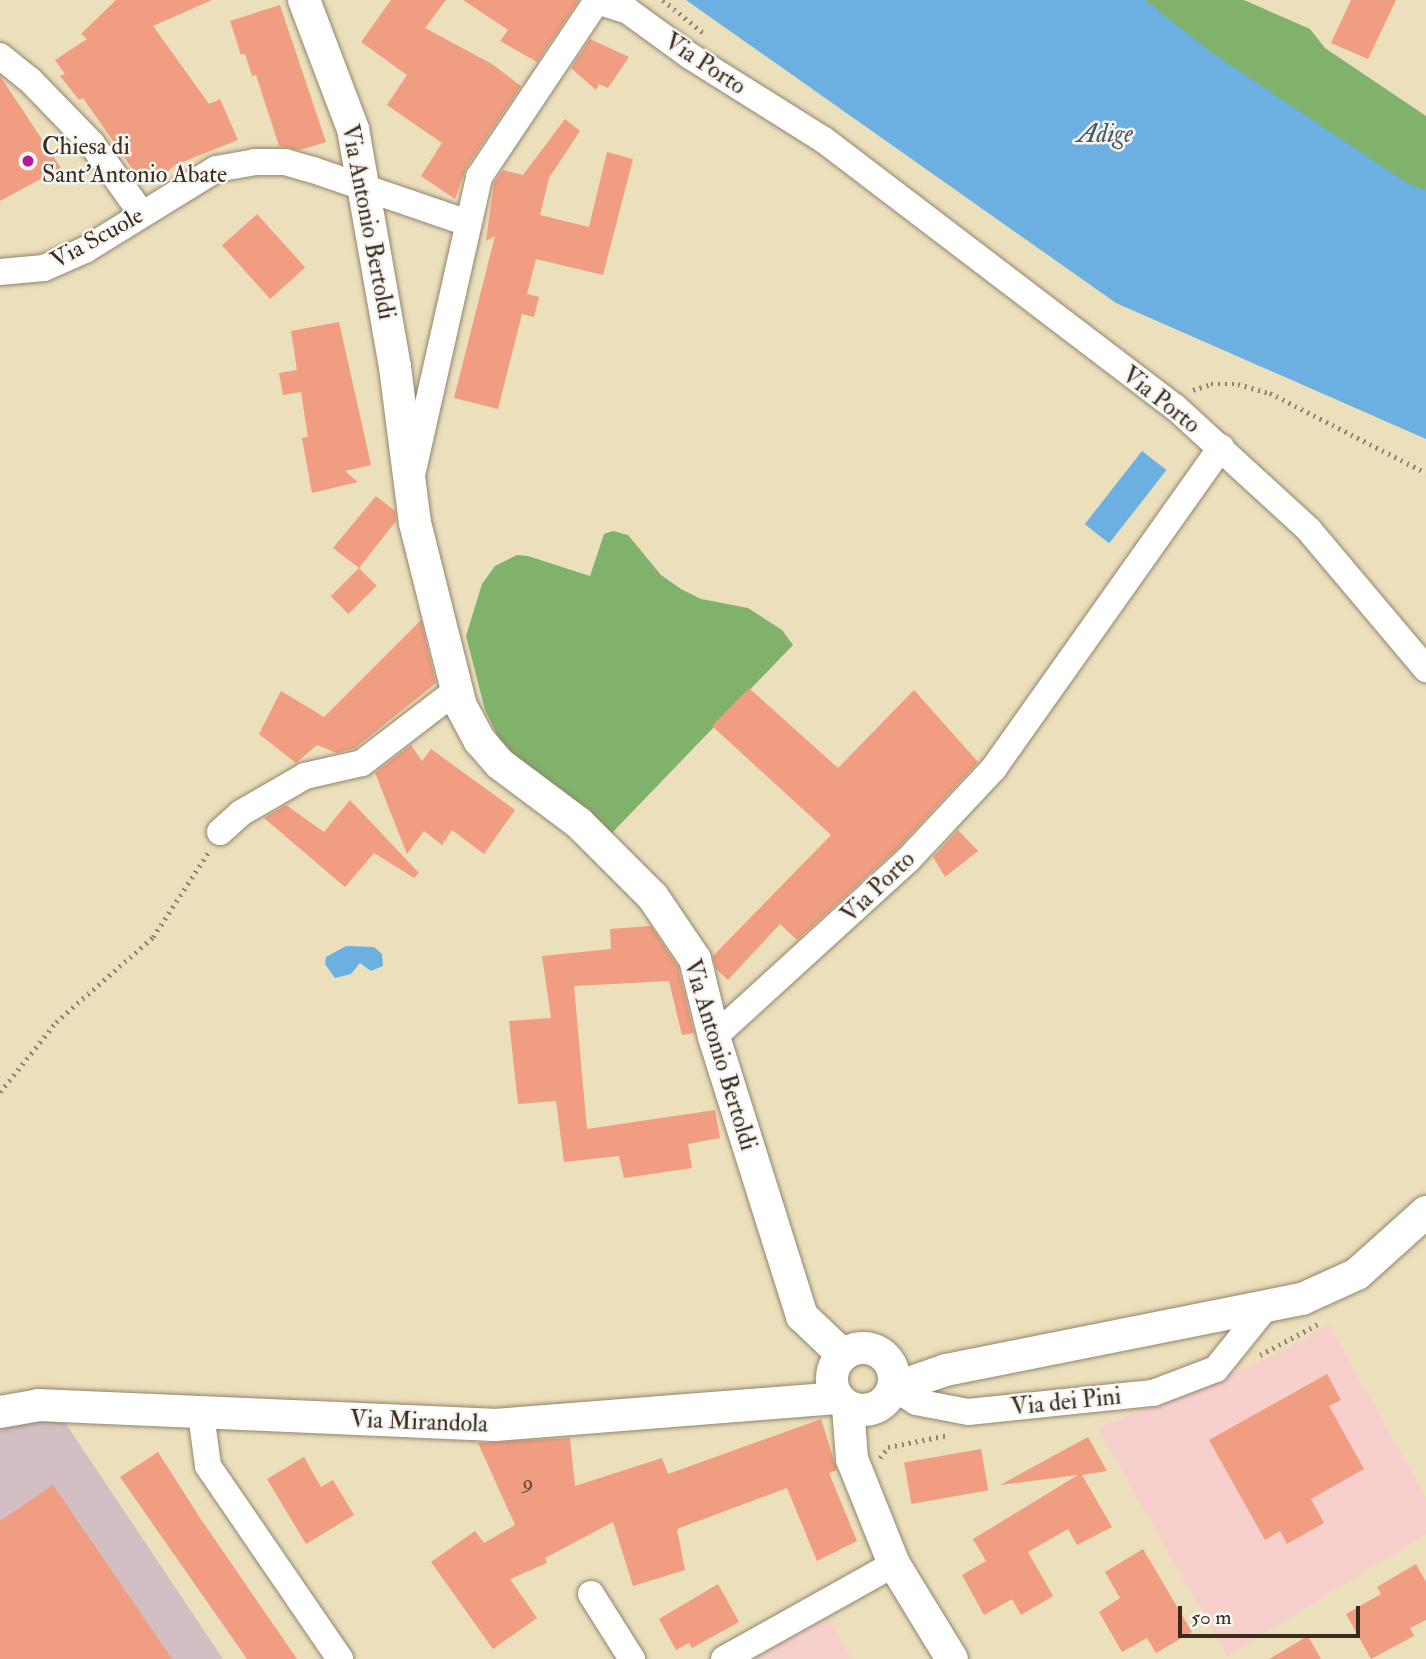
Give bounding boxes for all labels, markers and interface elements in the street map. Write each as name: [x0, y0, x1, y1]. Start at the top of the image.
street label: Via Porto: [659, 27, 751, 101]
water label: Adige: [1077, 119, 1133, 151]
street label: Via Antonio Bertoldi: [335, 122, 401, 322]
place label: Chiesa di Sant'Antonio Abate: [42, 133, 227, 189]
marker: Chiesa di Sant'Antonio Abate: [20, 153, 36, 169]
street label: Via Scuole: [46, 201, 148, 275]
street label: Via Porto: [1116, 361, 1206, 439]
street label: Via Porto: [835, 845, 921, 929]
street label: Via Antonio Bertoldi: [677, 956, 763, 1154]
street label: Via dei Pini: [1010, 1382, 1122, 1422]
street label: Via Mirandola: [349, 1405, 489, 1439]
house number: 9: [523, 1470, 533, 1496]
scale bar: [1181, 1592, 1363, 1636]
text: 50 m: [1191, 1604, 1232, 1631]

